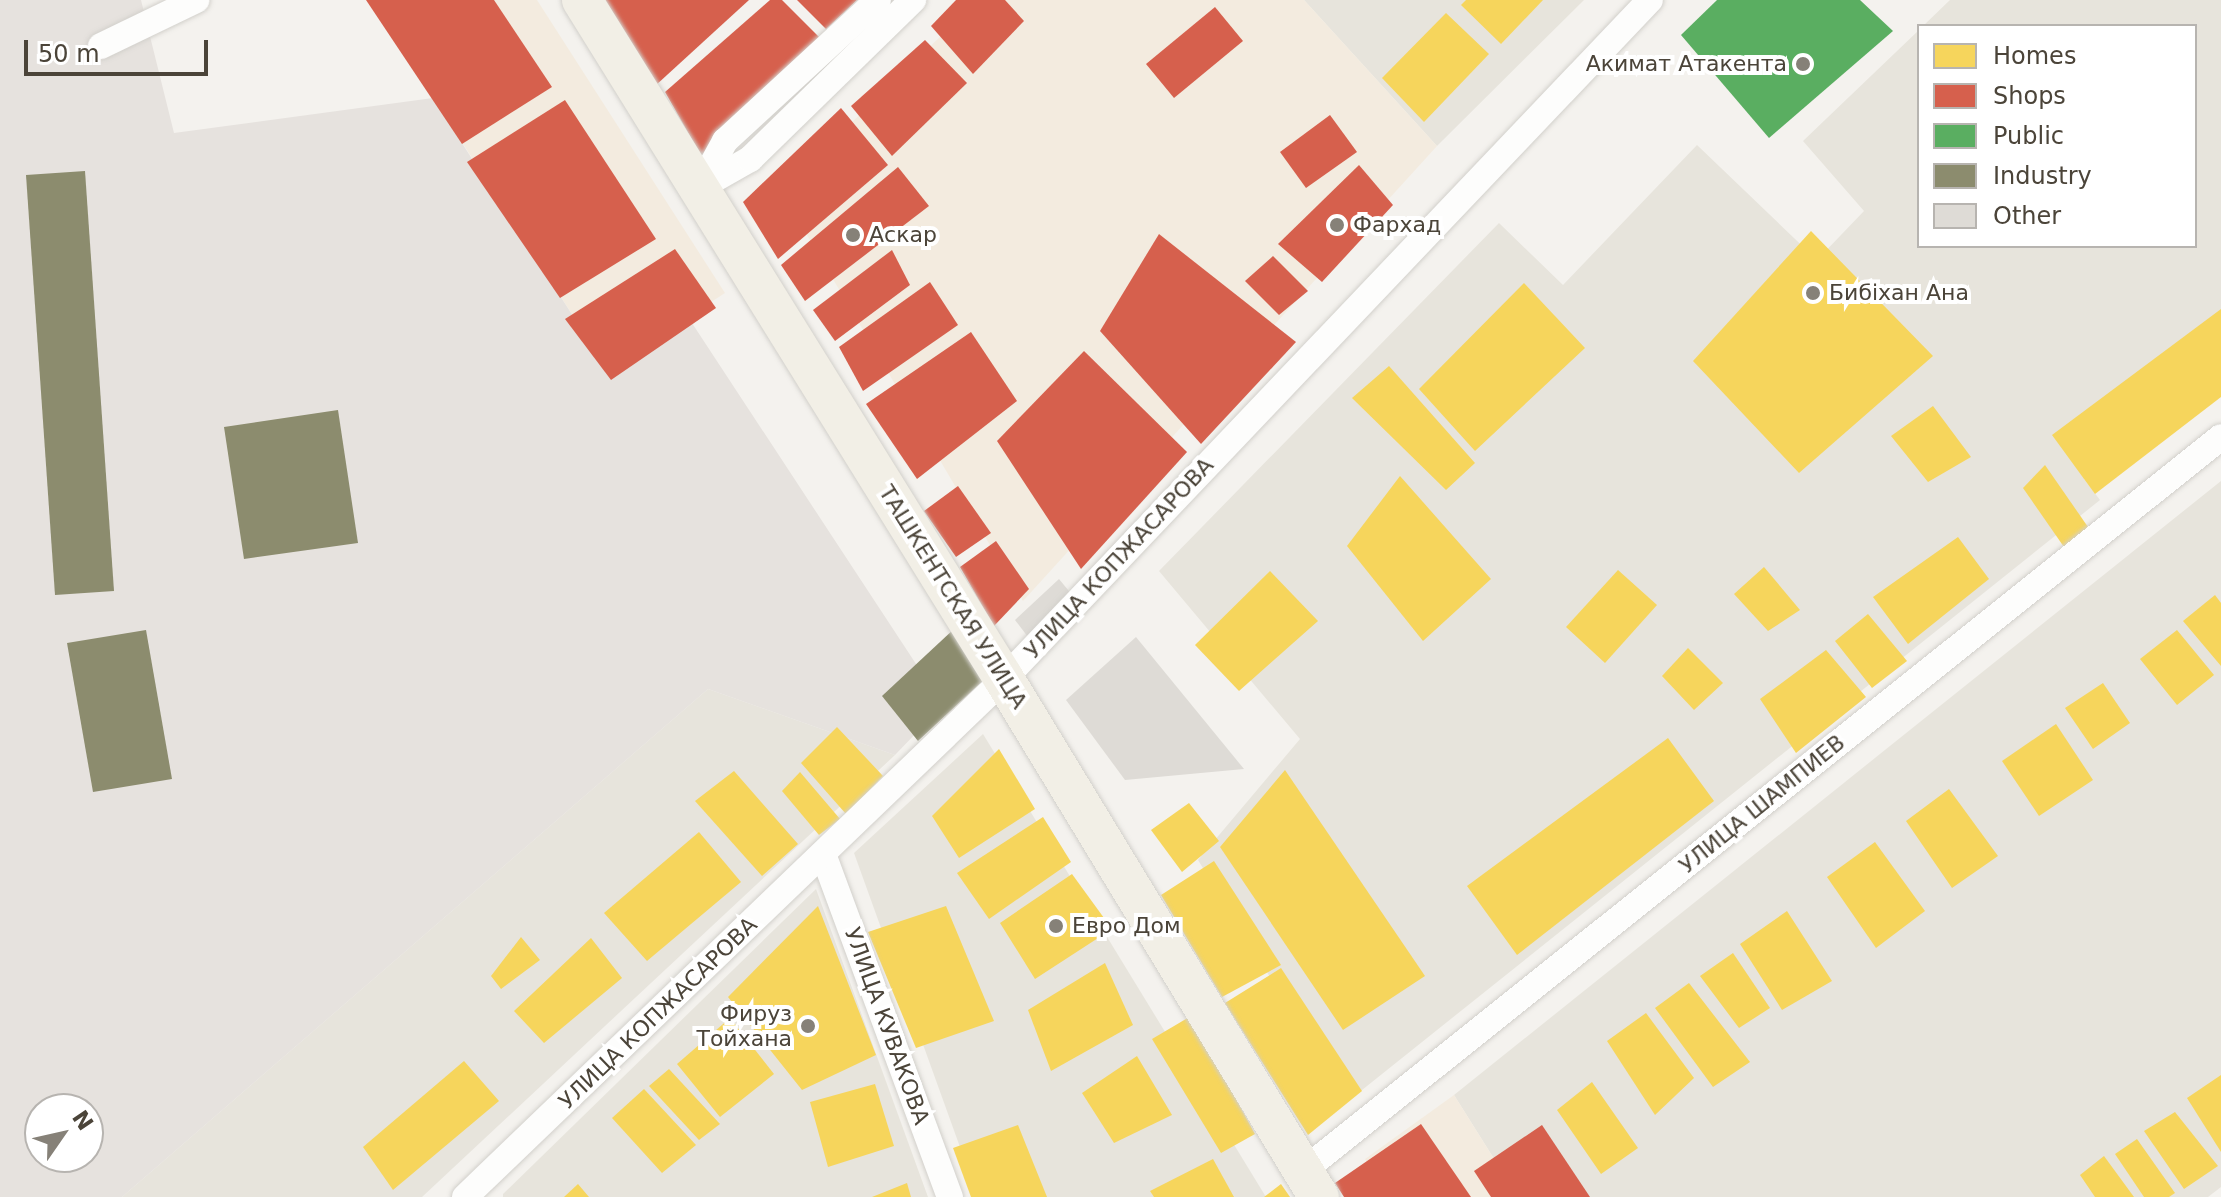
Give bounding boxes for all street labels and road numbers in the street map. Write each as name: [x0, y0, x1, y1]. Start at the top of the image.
street label: УЛИЦА КОПЖАСАРОВА: [1019, 452, 1219, 664]
street label: ТАШКЕНТСКАЯ УЛИЦА: [873, 480, 1033, 714]
street label: УЛИЦА ШАМПИЕВ: [1674, 729, 1850, 879]
street label: УЛИЦА КОПЖАСАРОВА: [554, 912, 762, 1114]
street label: УЛИЦА КУВАКОВА: [839, 924, 935, 1128]

